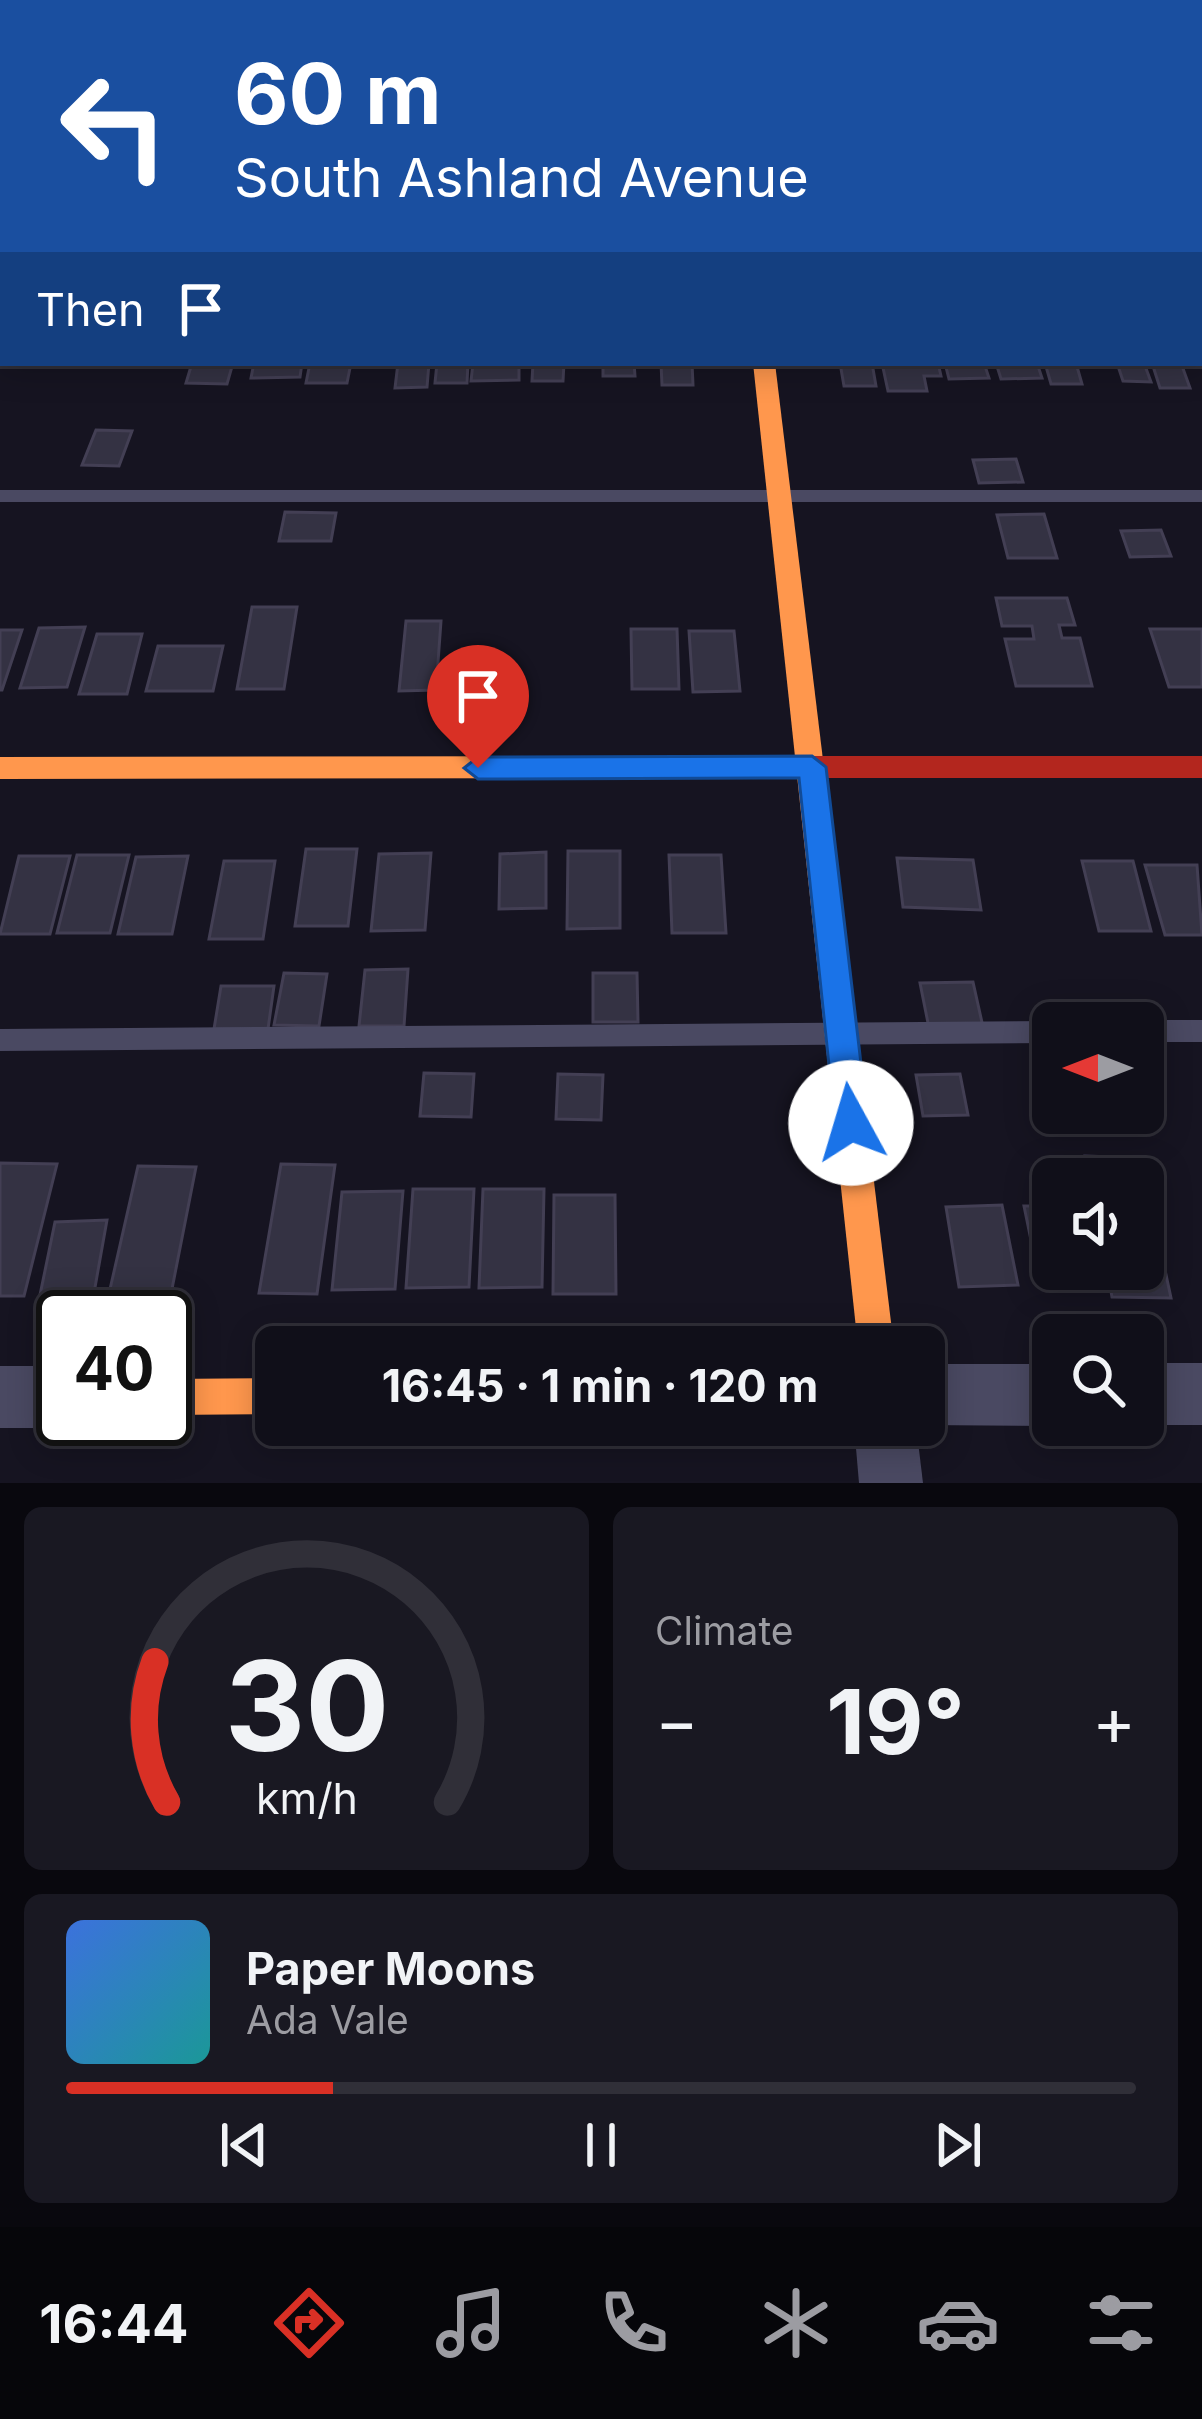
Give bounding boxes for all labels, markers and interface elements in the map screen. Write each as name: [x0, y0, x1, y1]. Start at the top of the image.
text: 60 m: [234, 43, 442, 144]
icon: left: [36, 48, 192, 204]
text: South Ashland Avenue: [234, 145, 809, 210]
icon: arrive: [168, 276, 234, 342]
text: Then: [36, 282, 144, 337]
pin: [427, 645, 529, 768]
icon: arrive: [445, 663, 511, 729]
north arrow: [1032, 1002, 1164, 1134]
map controls: [1032, 1002, 1164, 1446]
position arrow: [788, 1060, 914, 1186]
button: sound: [1032, 1158, 1164, 1290]
speed limit sign: 40: [36, 1290, 192, 1446]
button: search: [1032, 1314, 1164, 1446]
text: 16:45 · 1 min · 120 m: [382, 1358, 818, 1413]
text: Climate: [655, 1607, 794, 1654]
text: 30: [224, 1630, 389, 1781]
text: 19°: [826, 1667, 965, 1776]
text: −: [655, 1681, 699, 1761]
text: +: [1092, 1681, 1136, 1761]
text: km/h: [256, 1771, 357, 1823]
text: Paper Moons: [246, 1941, 535, 1996]
text: Ada Vale: [246, 1996, 409, 2043]
icon: previous: [211, 2112, 277, 2178]
icon: pause: [568, 2112, 634, 2178]
icon: next: [925, 2112, 991, 2178]
icon: directions: [267, 2281, 351, 2365]
icon: music: [429, 2281, 513, 2365]
icon: phone: [592, 2281, 676, 2365]
icon: climate: [754, 2281, 838, 2365]
icon: car: [916, 2281, 1000, 2365]
icon: filters: [1079, 2281, 1163, 2365]
text: 16:44: [39, 2291, 189, 2356]

